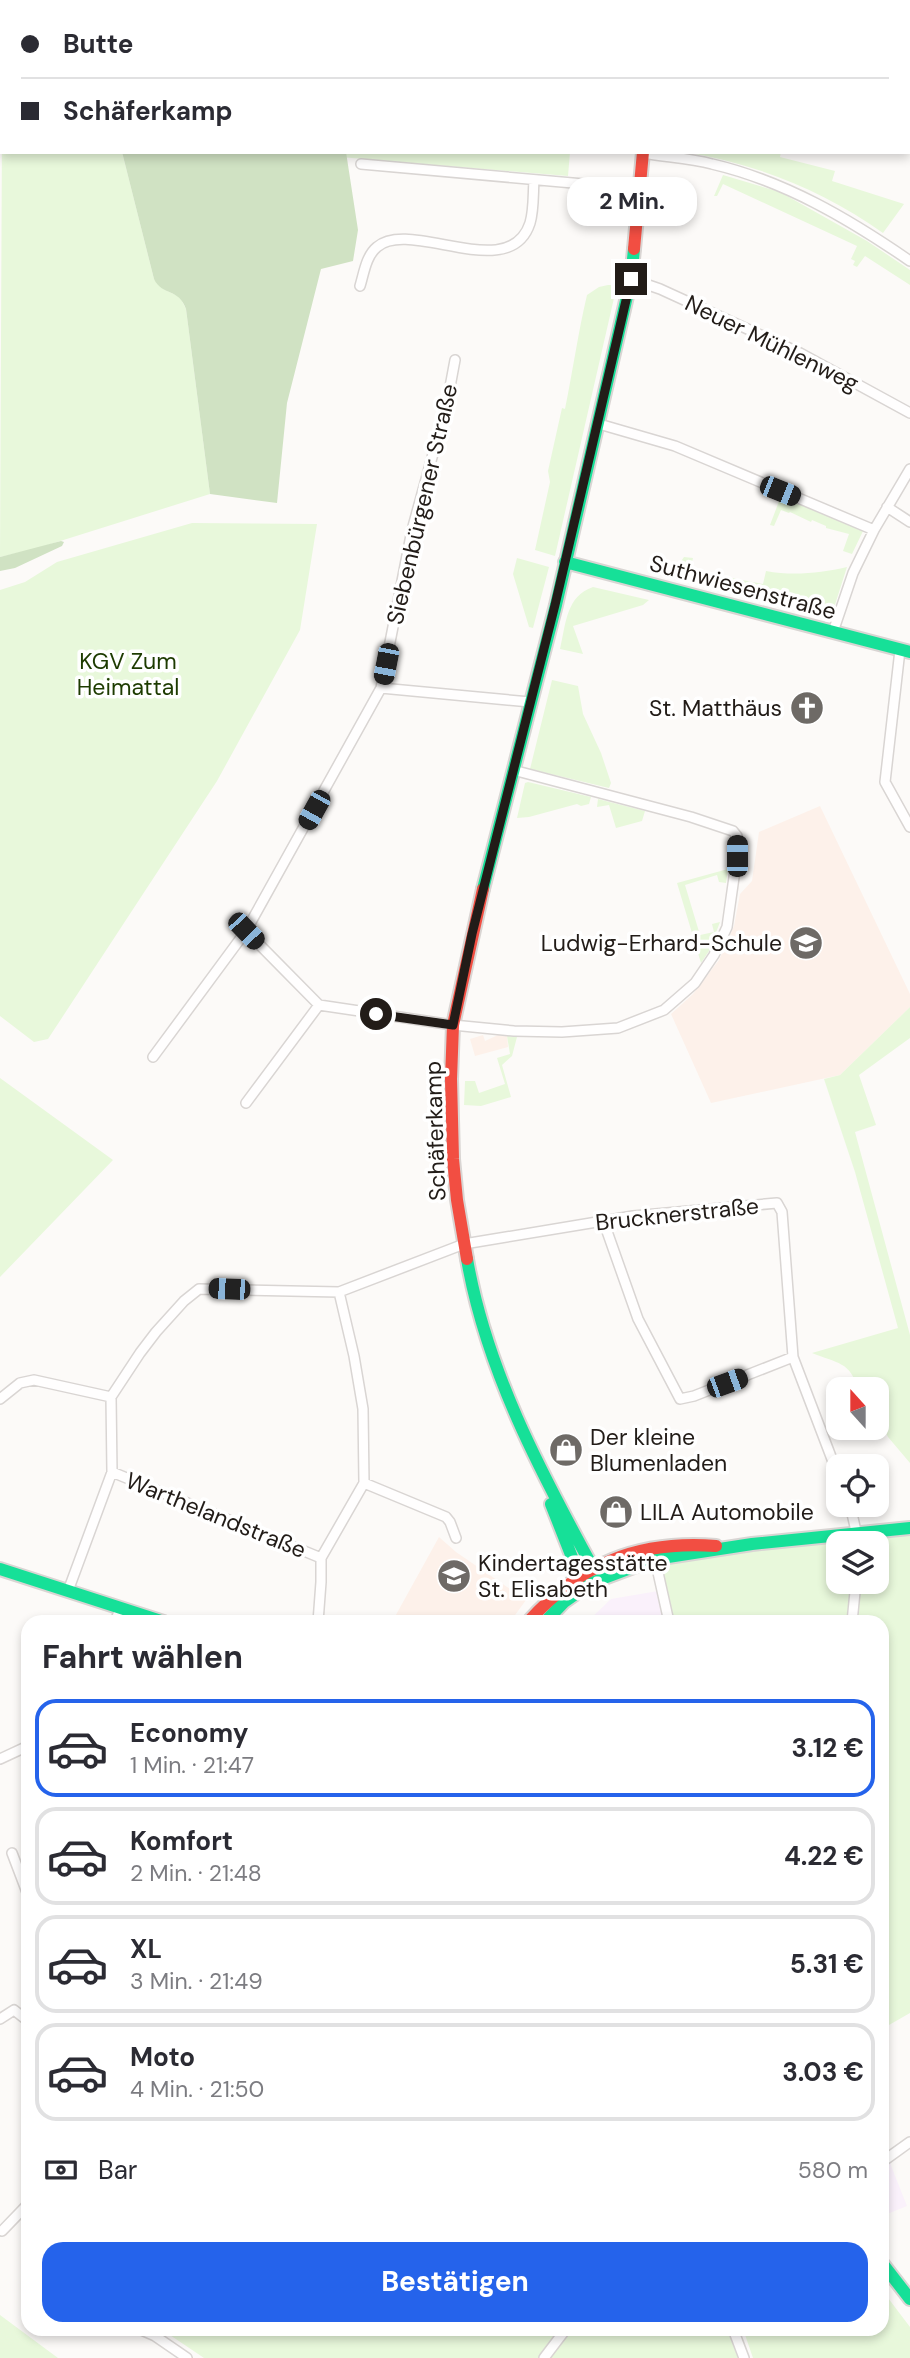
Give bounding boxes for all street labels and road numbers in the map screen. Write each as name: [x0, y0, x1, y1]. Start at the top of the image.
street label: Neuer Mühlenweg: [680, 288, 864, 398]
street label: Siebenbürgener Straße: [380, 381, 464, 627]
street label: Suthwiesenstraße: [647, 548, 839, 626]
street label: Schäferkamp: [418, 1060, 452, 1202]
street label: Brucknerstraße: [594, 1191, 760, 1237]
street label: Warthelandstraße: [121, 1465, 311, 1565]

